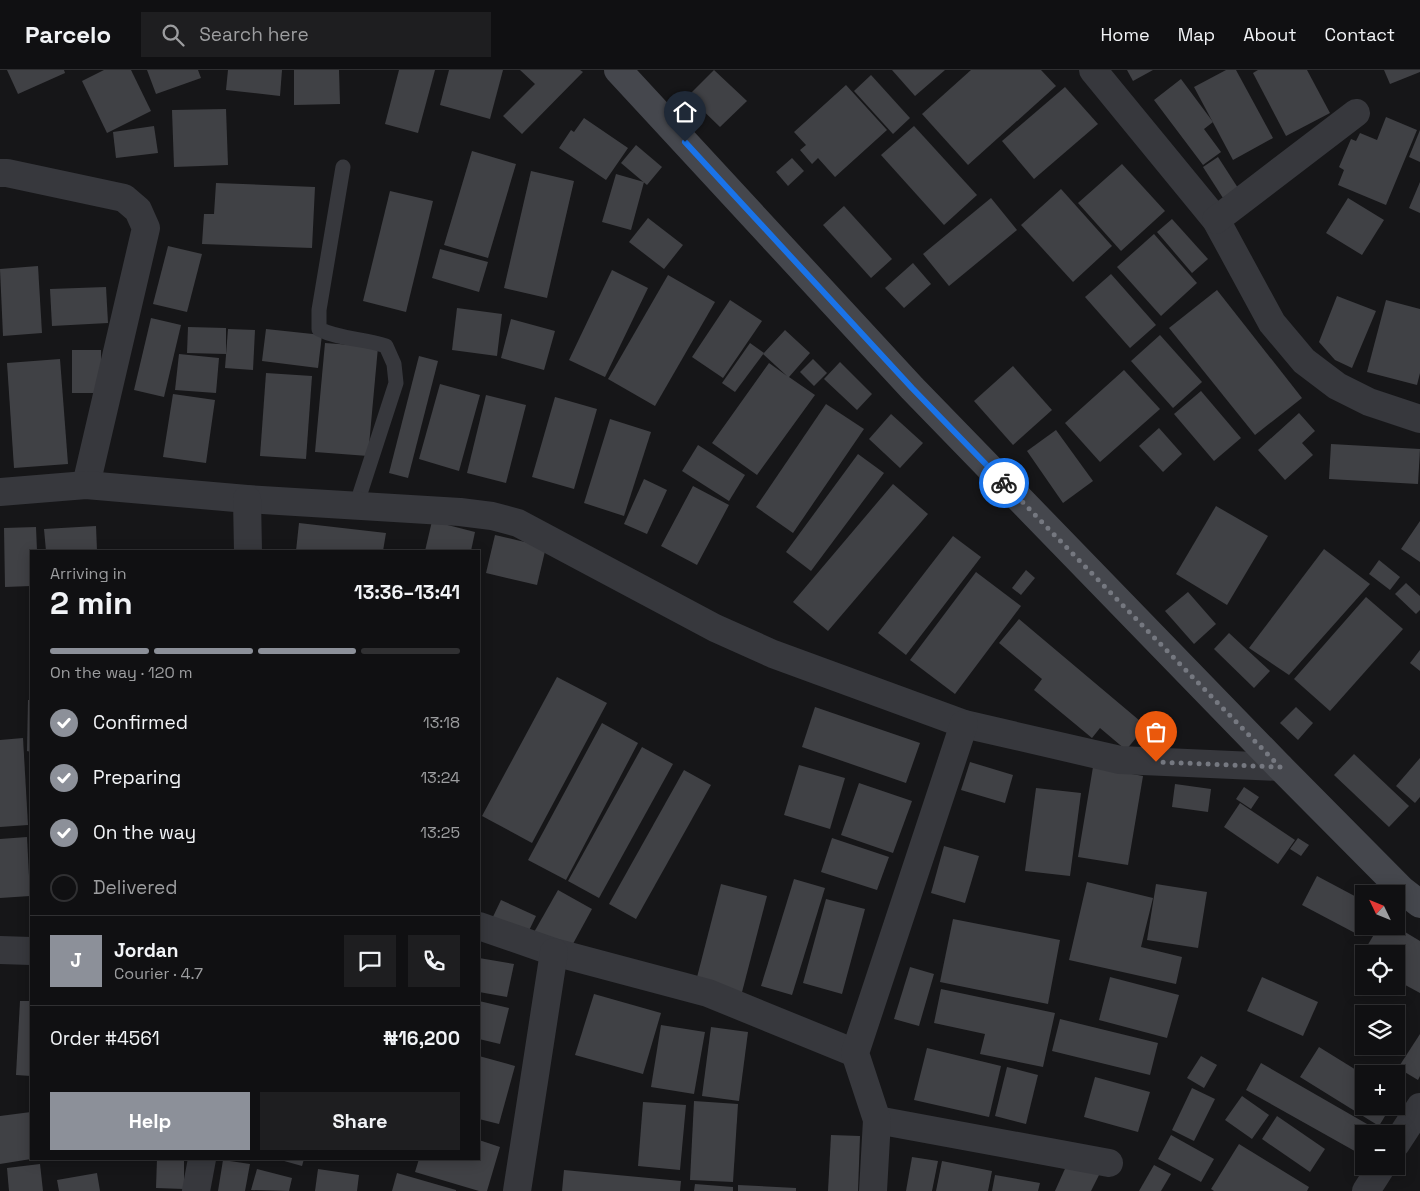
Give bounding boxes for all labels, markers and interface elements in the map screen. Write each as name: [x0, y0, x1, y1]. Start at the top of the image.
search box: [141, 12, 491, 57]
text: Parcelo: [25, 19, 111, 50]
icon: search: [159, 21, 187, 49]
text: Search here: [199, 22, 309, 47]
text: Home: [1101, 23, 1150, 46]
text: Map: [1178, 23, 1215, 46]
text: About: [1243, 23, 1297, 46]
text: Contact: [1325, 23, 1395, 46]
pin: [664, 91, 706, 142]
icon: home: [671, 98, 699, 126]
courier: [979, 458, 1029, 508]
icon: bike: [990, 469, 1018, 497]
text: Arriving in: [50, 563, 127, 584]
text: 13:36–13:41: [354, 580, 460, 605]
text: 2 min: [50, 583, 133, 623]
text: On the way · 120 m: [50, 662, 193, 683]
icon: check: [50, 709, 78, 737]
text: Confirmed: [93, 710, 188, 735]
pin: [1135, 711, 1177, 762]
text: 13:18: [423, 712, 460, 733]
icon: bag: [1142, 718, 1170, 746]
icon: check: [50, 764, 78, 792]
text: Preparing: [93, 765, 181, 790]
text: 13:24: [420, 767, 460, 788]
icon: check: [50, 819, 78, 847]
text: On the way: [93, 820, 196, 845]
text: 13:25: [420, 822, 460, 843]
text: Delivered: [93, 875, 178, 900]
north arrow: [1355, 885, 1405, 935]
map controls: [1355, 885, 1405, 1175]
button: chat: [344, 935, 396, 987]
button: phone: [408, 935, 460, 987]
text: Jordan: [114, 938, 179, 963]
button: locate: [1355, 945, 1405, 995]
text: J: [70, 948, 82, 973]
text: Courier · 4.7: [114, 963, 203, 984]
button: layers: [1355, 1005, 1405, 1055]
text: Order #4561: [50, 1026, 160, 1051]
text: ₦16,200: [383, 1026, 460, 1051]
button: +: [1355, 1065, 1405, 1115]
button: Help: [50, 1092, 250, 1150]
button: Share: [260, 1092, 460, 1150]
button: −: [1355, 1125, 1405, 1175]

